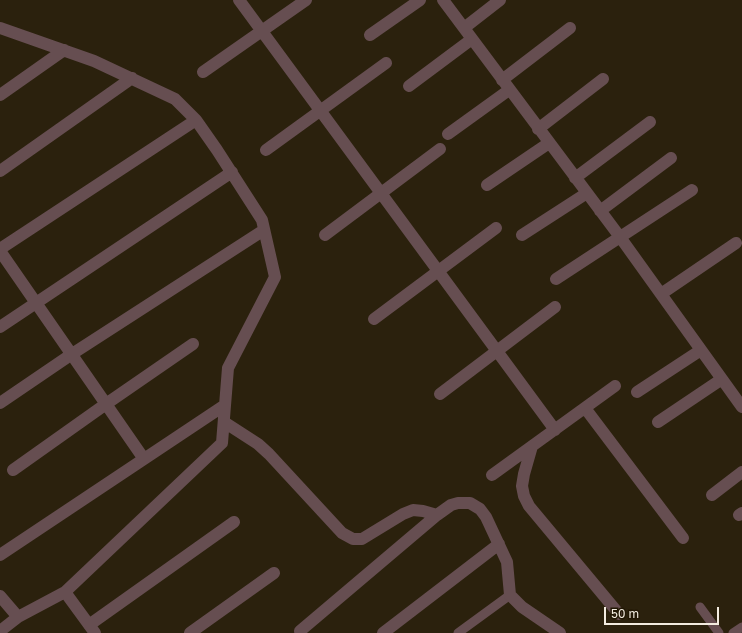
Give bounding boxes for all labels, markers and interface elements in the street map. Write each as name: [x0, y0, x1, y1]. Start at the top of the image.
scale bar: [606, 599, 721, 625]
text: 50 m: [611, 606, 639, 621]

